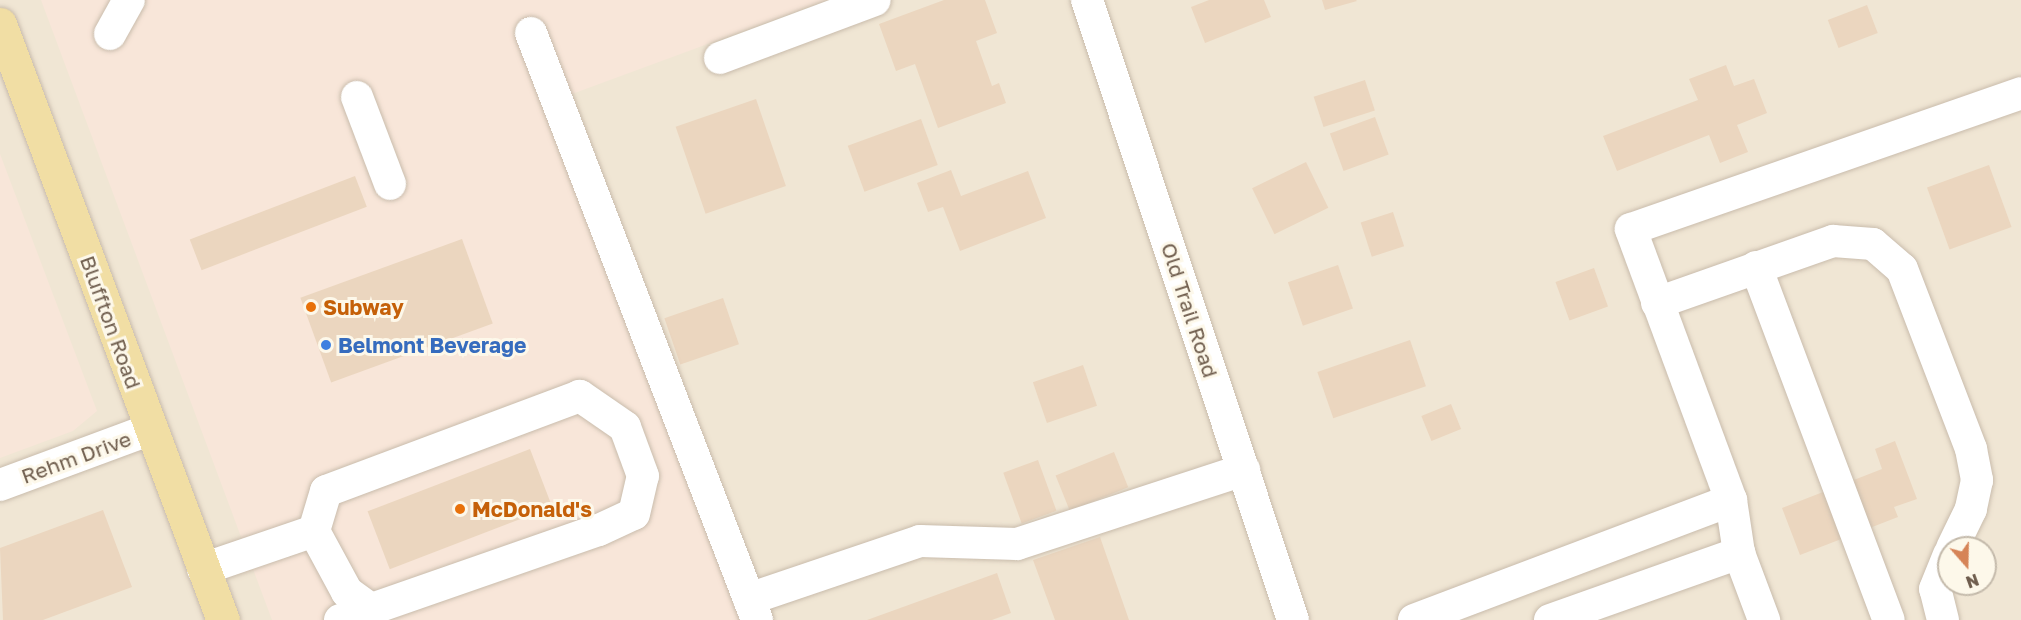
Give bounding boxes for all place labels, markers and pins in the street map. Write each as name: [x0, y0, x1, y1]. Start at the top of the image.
place label: Subway: [323, 294, 404, 320]
marker: Subway: [304, 300, 318, 314]
place label: Belmont Beverage: [338, 332, 526, 358]
marker: Belmont Beverage: [319, 338, 333, 352]
place label: McDonald's: [472, 496, 592, 522]
marker: McDonald's: [453, 502, 467, 516]

